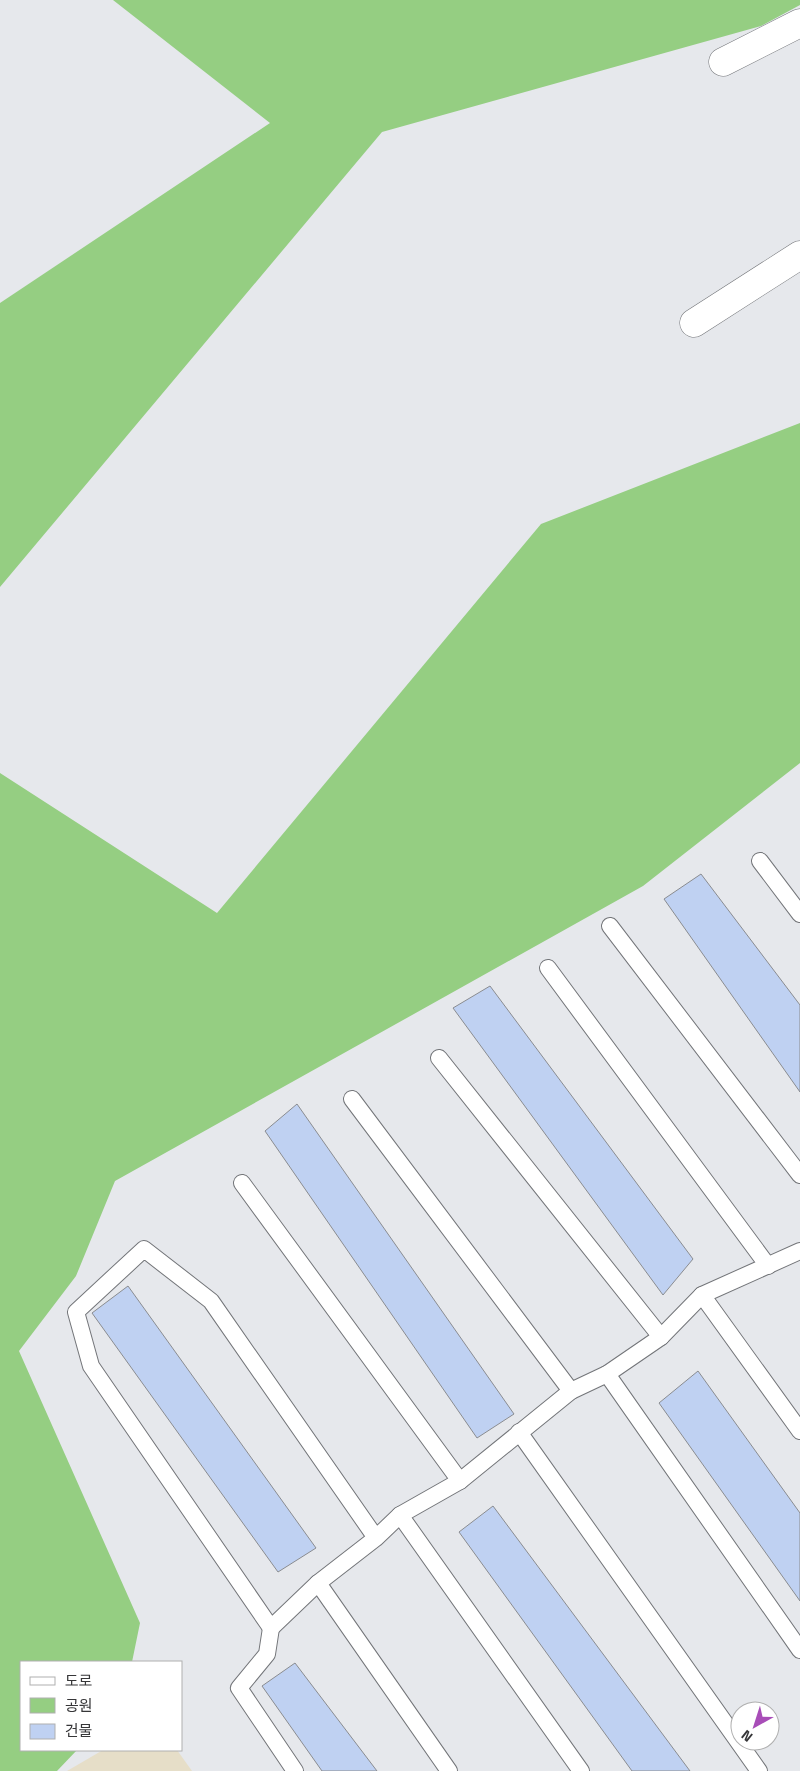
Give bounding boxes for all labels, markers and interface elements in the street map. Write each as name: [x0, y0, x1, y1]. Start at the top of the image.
legend: [20, 1661, 182, 1751]
text: 도로: [65, 1669, 93, 1692]
text: 공원: [65, 1694, 93, 1717]
north arrow: [730, 1701, 780, 1751]
text: 건물: [65, 1719, 93, 1742]
text: N: [736, 1725, 757, 1748]

